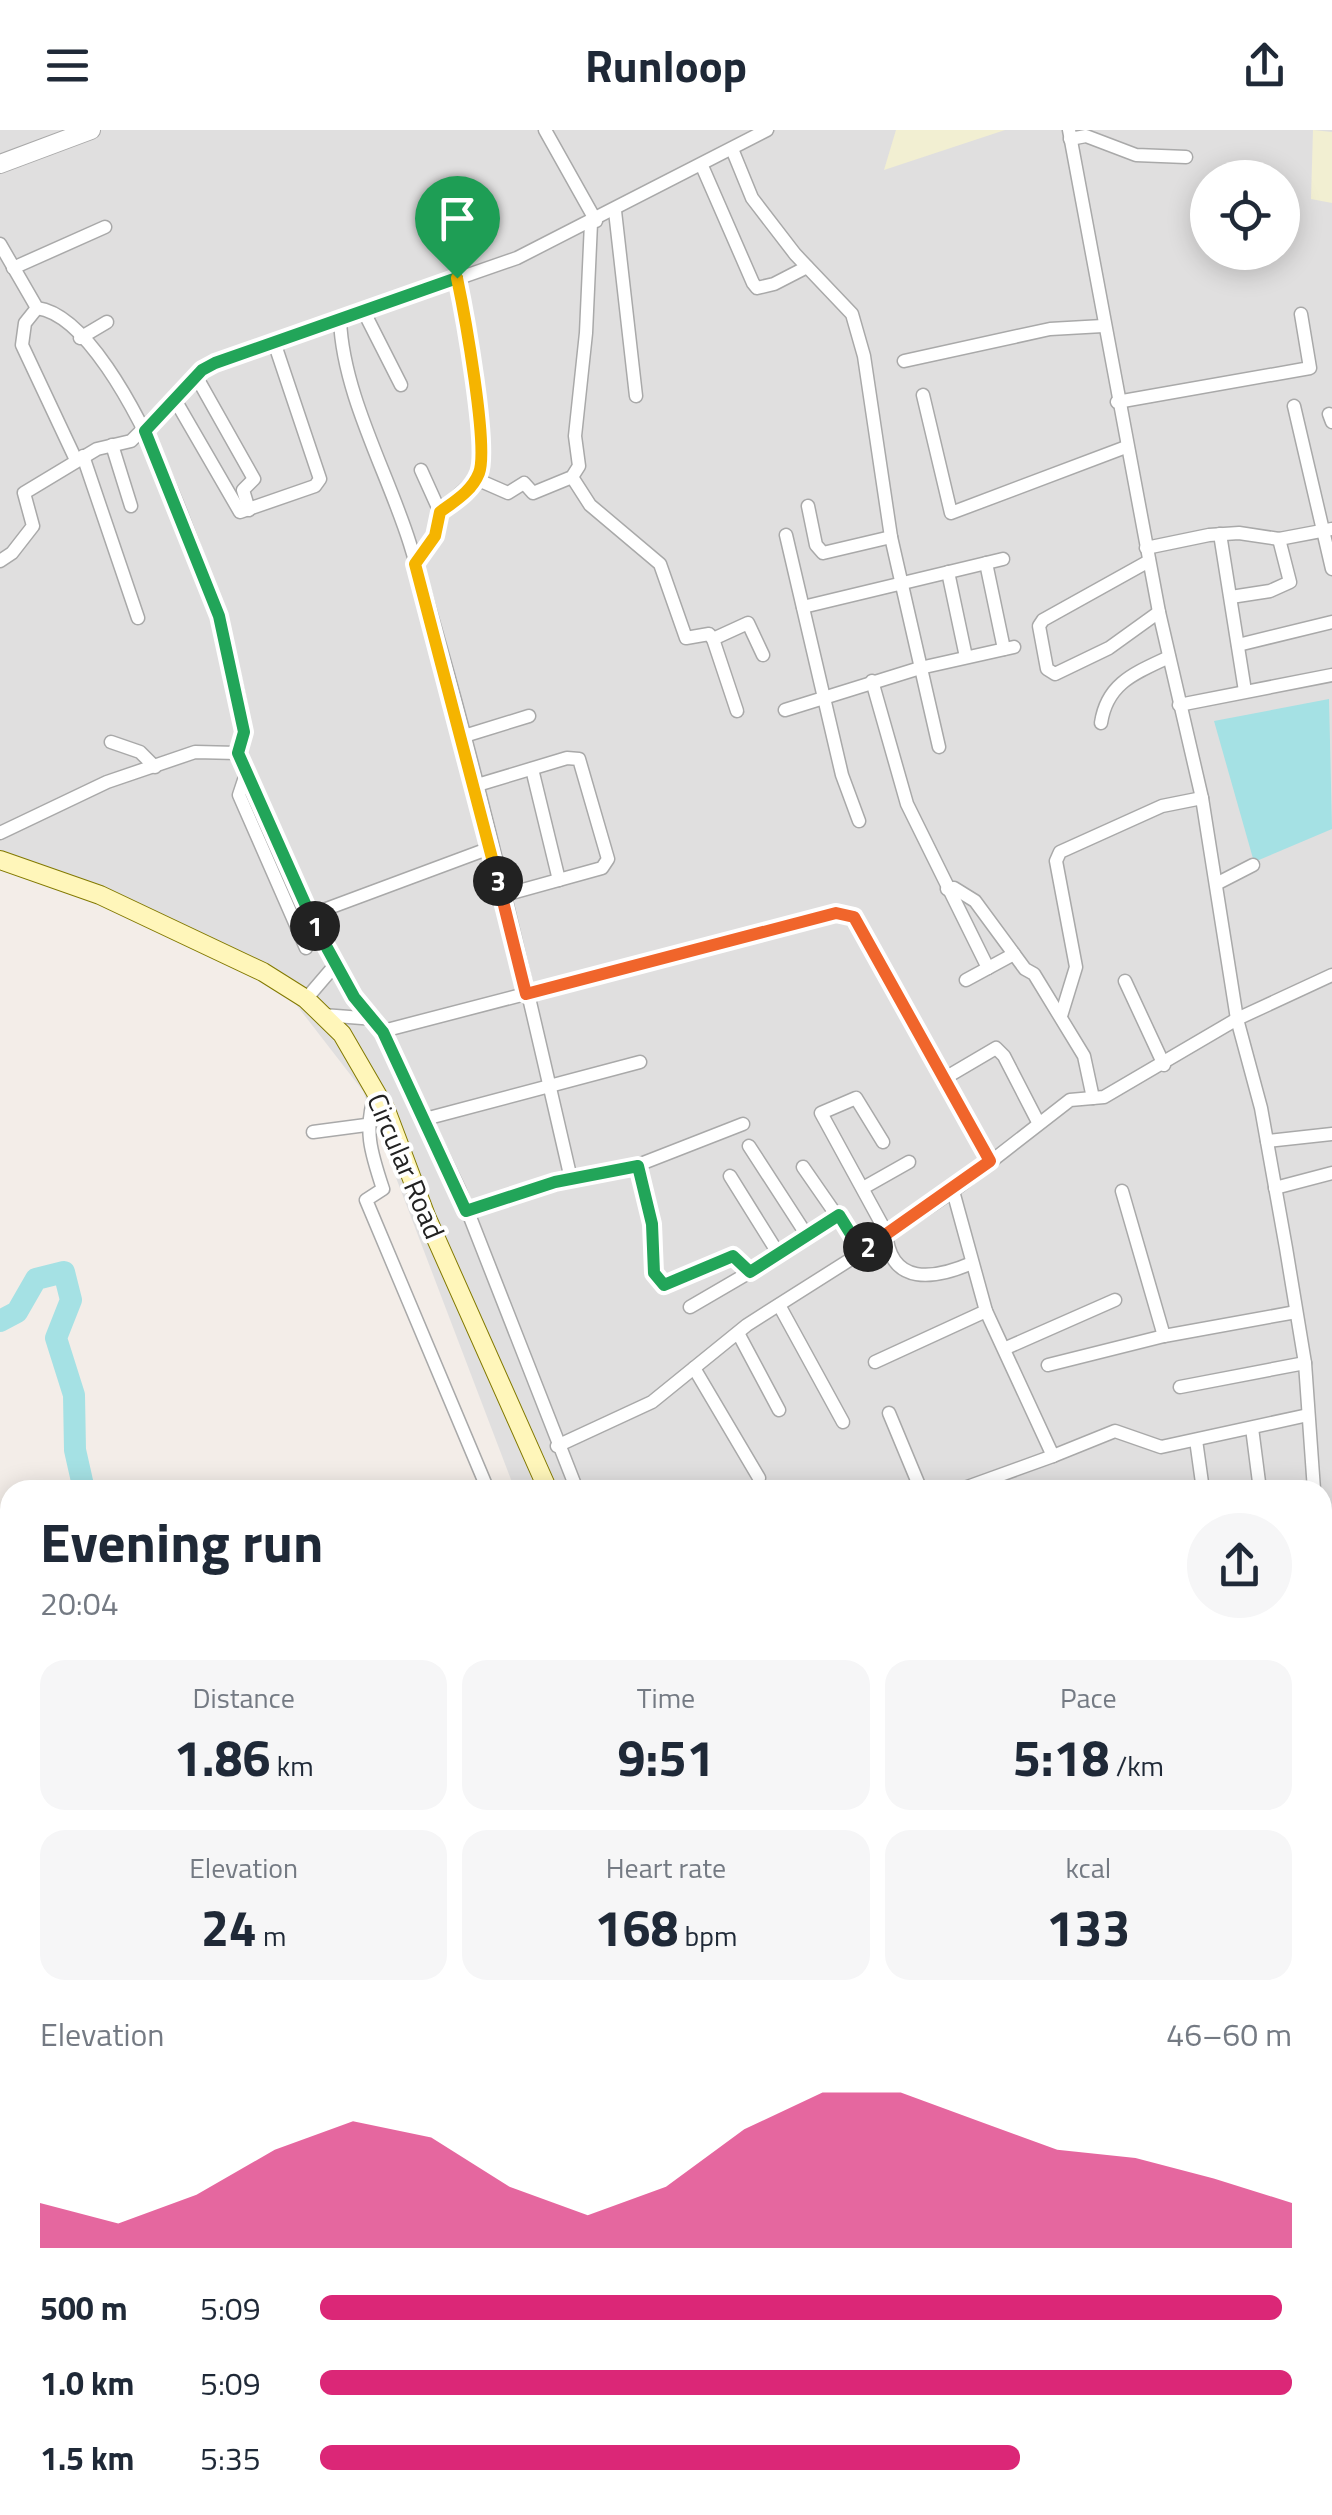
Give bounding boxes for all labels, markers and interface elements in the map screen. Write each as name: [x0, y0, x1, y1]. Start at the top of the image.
text: Runloop: [585, 31, 747, 99]
icon: menu: [40, 38, 95, 93]
icon: share: [1237, 38, 1292, 93]
map controls: [1190, 160, 1300, 270]
button: locate: [1190, 160, 1300, 270]
pin: [415, 176, 500, 279]
icon: arrive: [430, 191, 485, 246]
pin: 3: [473, 856, 523, 906]
text: 3: [490, 859, 506, 902]
pin: 1: [290, 901, 340, 951]
text: 1: [307, 904, 323, 947]
street label: Circular Road: [356, 1086, 456, 1245]
pin: 2: [843, 1222, 893, 1272]
text: 2: [860, 1225, 876, 1268]
text: Evening run: [40, 1500, 323, 1583]
button: share: [1187, 1513, 1292, 1618]
text: 20:04: [40, 1579, 119, 1627]
text: Distance: [193, 1676, 295, 1719]
text: Time: [637, 1676, 695, 1719]
text: Pace: [1060, 1676, 1117, 1719]
text: 1.86: [174, 1719, 271, 1795]
text: 9:51: [618, 1719, 714, 1795]
text: 5:18: [1013, 1719, 1109, 1795]
text: km: [271, 1744, 314, 1787]
text: /km: [1109, 1744, 1164, 1787]
text: Elevation: [189, 1846, 298, 1889]
text: Heart rate: [606, 1846, 726, 1889]
text: kcal: [1065, 1846, 1111, 1889]
text: 24: [201, 1889, 257, 1965]
text: 168: [594, 1889, 678, 1965]
text: 133: [1046, 1889, 1130, 1965]
text: m: [257, 1914, 286, 1957]
text: bpm: [678, 1914, 738, 1957]
text: Elevation: [40, 2010, 164, 2058]
text: 46–60 m: [1166, 2010, 1292, 2058]
text: 500 m: [40, 2284, 128, 2332]
text: 5:09: [200, 2284, 261, 2332]
text: 1.0 km: [40, 2359, 134, 2407]
text: 5:09: [200, 2359, 261, 2407]
text: 1.5 km: [40, 2434, 134, 2482]
text: 5:35: [200, 2434, 261, 2482]

